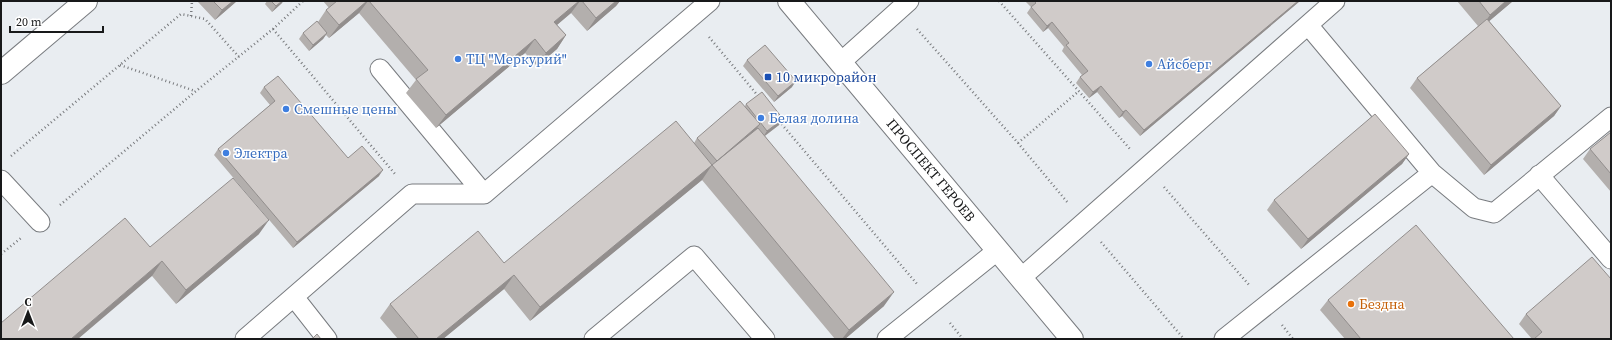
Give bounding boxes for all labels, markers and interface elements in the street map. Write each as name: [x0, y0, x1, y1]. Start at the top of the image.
scale bar: [10, 8, 103, 34]
text: 20 m: [16, 14, 42, 30]
place label: ТЦ "Меркурий": [466, 49, 567, 69]
marker: ТЦ "Меркурий": [453, 54, 463, 64]
place label: Айсберг: [1157, 54, 1211, 74]
marker: Айсберг: [1144, 59, 1154, 69]
place label: 10 микрорайон: [776, 67, 877, 87]
marker: 10 микрорайон: [763, 72, 773, 82]
place label: Смешные цены: [294, 99, 397, 119]
marker: Смешные цены: [281, 104, 291, 114]
place label: Белая долина: [769, 108, 860, 128]
marker: Белая долина: [756, 113, 766, 123]
street label: ПРОСПЕКТ ГЕРОЕВ: [882, 114, 980, 226]
place label: Электра: [234, 143, 288, 163]
marker: Электра: [221, 148, 231, 158]
north arrow: [8, 292, 48, 332]
place label: Бездна: [1359, 294, 1406, 314]
text: С: [25, 295, 32, 310]
marker: Бездна: [1346, 299, 1356, 309]

